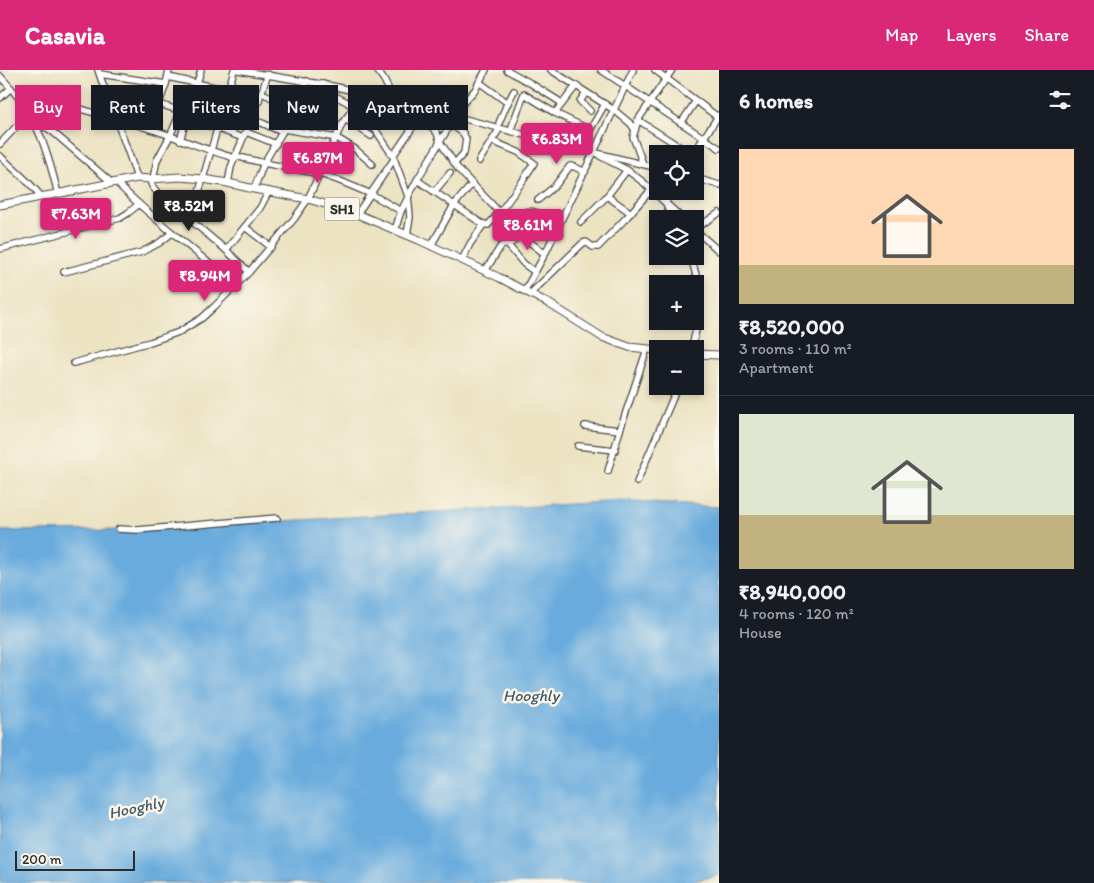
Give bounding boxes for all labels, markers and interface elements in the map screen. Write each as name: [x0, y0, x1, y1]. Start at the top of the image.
text: Casavia: [25, 21, 105, 50]
text: Map: [885, 24, 918, 46]
text: Layers: [946, 24, 996, 46]
text: Share: [1024, 24, 1069, 46]
chip: Buy: [15, 85, 81, 130]
chip: Rent: [91, 85, 163, 130]
chip: Filters: [173, 85, 259, 130]
chip: New: [269, 85, 338, 130]
chip: Apartment: [348, 85, 468, 130]
icon: filters: [1046, 86, 1074, 114]
text: 6 homes: [739, 88, 813, 113]
pin: ₹6.83M: [516, 122, 598, 165]
text: ₹6.83M: [532, 129, 582, 148]
pin: ₹6.87M: [277, 142, 359, 184]
map controls: [649, 145, 704, 395]
button: locate: [649, 145, 704, 200]
text: ₹6.87M: [293, 148, 343, 167]
icon: home: [862, 181, 952, 271]
pin: ₹8.52M: [148, 190, 230, 232]
text: ₹8.52M: [164, 196, 214, 215]
pin: ₹7.63M: [35, 198, 117, 240]
road number: SH1: [324, 198, 360, 220]
text: ₹7.63M: [51, 204, 101, 223]
pin: ₹8.61M: [487, 208, 569, 251]
button: layers: [649, 210, 704, 265]
text: ₹8.61M: [504, 215, 552, 234]
pin: ₹8.94M: [164, 260, 246, 302]
text: ₹8.94M: [179, 266, 231, 285]
button: +: [649, 275, 704, 330]
text: ₹8,520,000: [739, 314, 845, 339]
text: 3 rooms · 110 m²: [739, 339, 852, 358]
button: −: [649, 340, 704, 395]
text: Apartment: [739, 358, 814, 377]
icon: home: [862, 447, 952, 537]
text: ₹8,940,000: [739, 579, 846, 604]
text: 4 rooms · 120 m²: [739, 604, 854, 623]
text: House: [739, 623, 782, 642]
water label: Hooghly: [503, 686, 560, 705]
water label: Hooghly: [107, 792, 167, 823]
scale bar: [15, 848, 135, 871]
text: 200 m: [22, 851, 62, 868]

